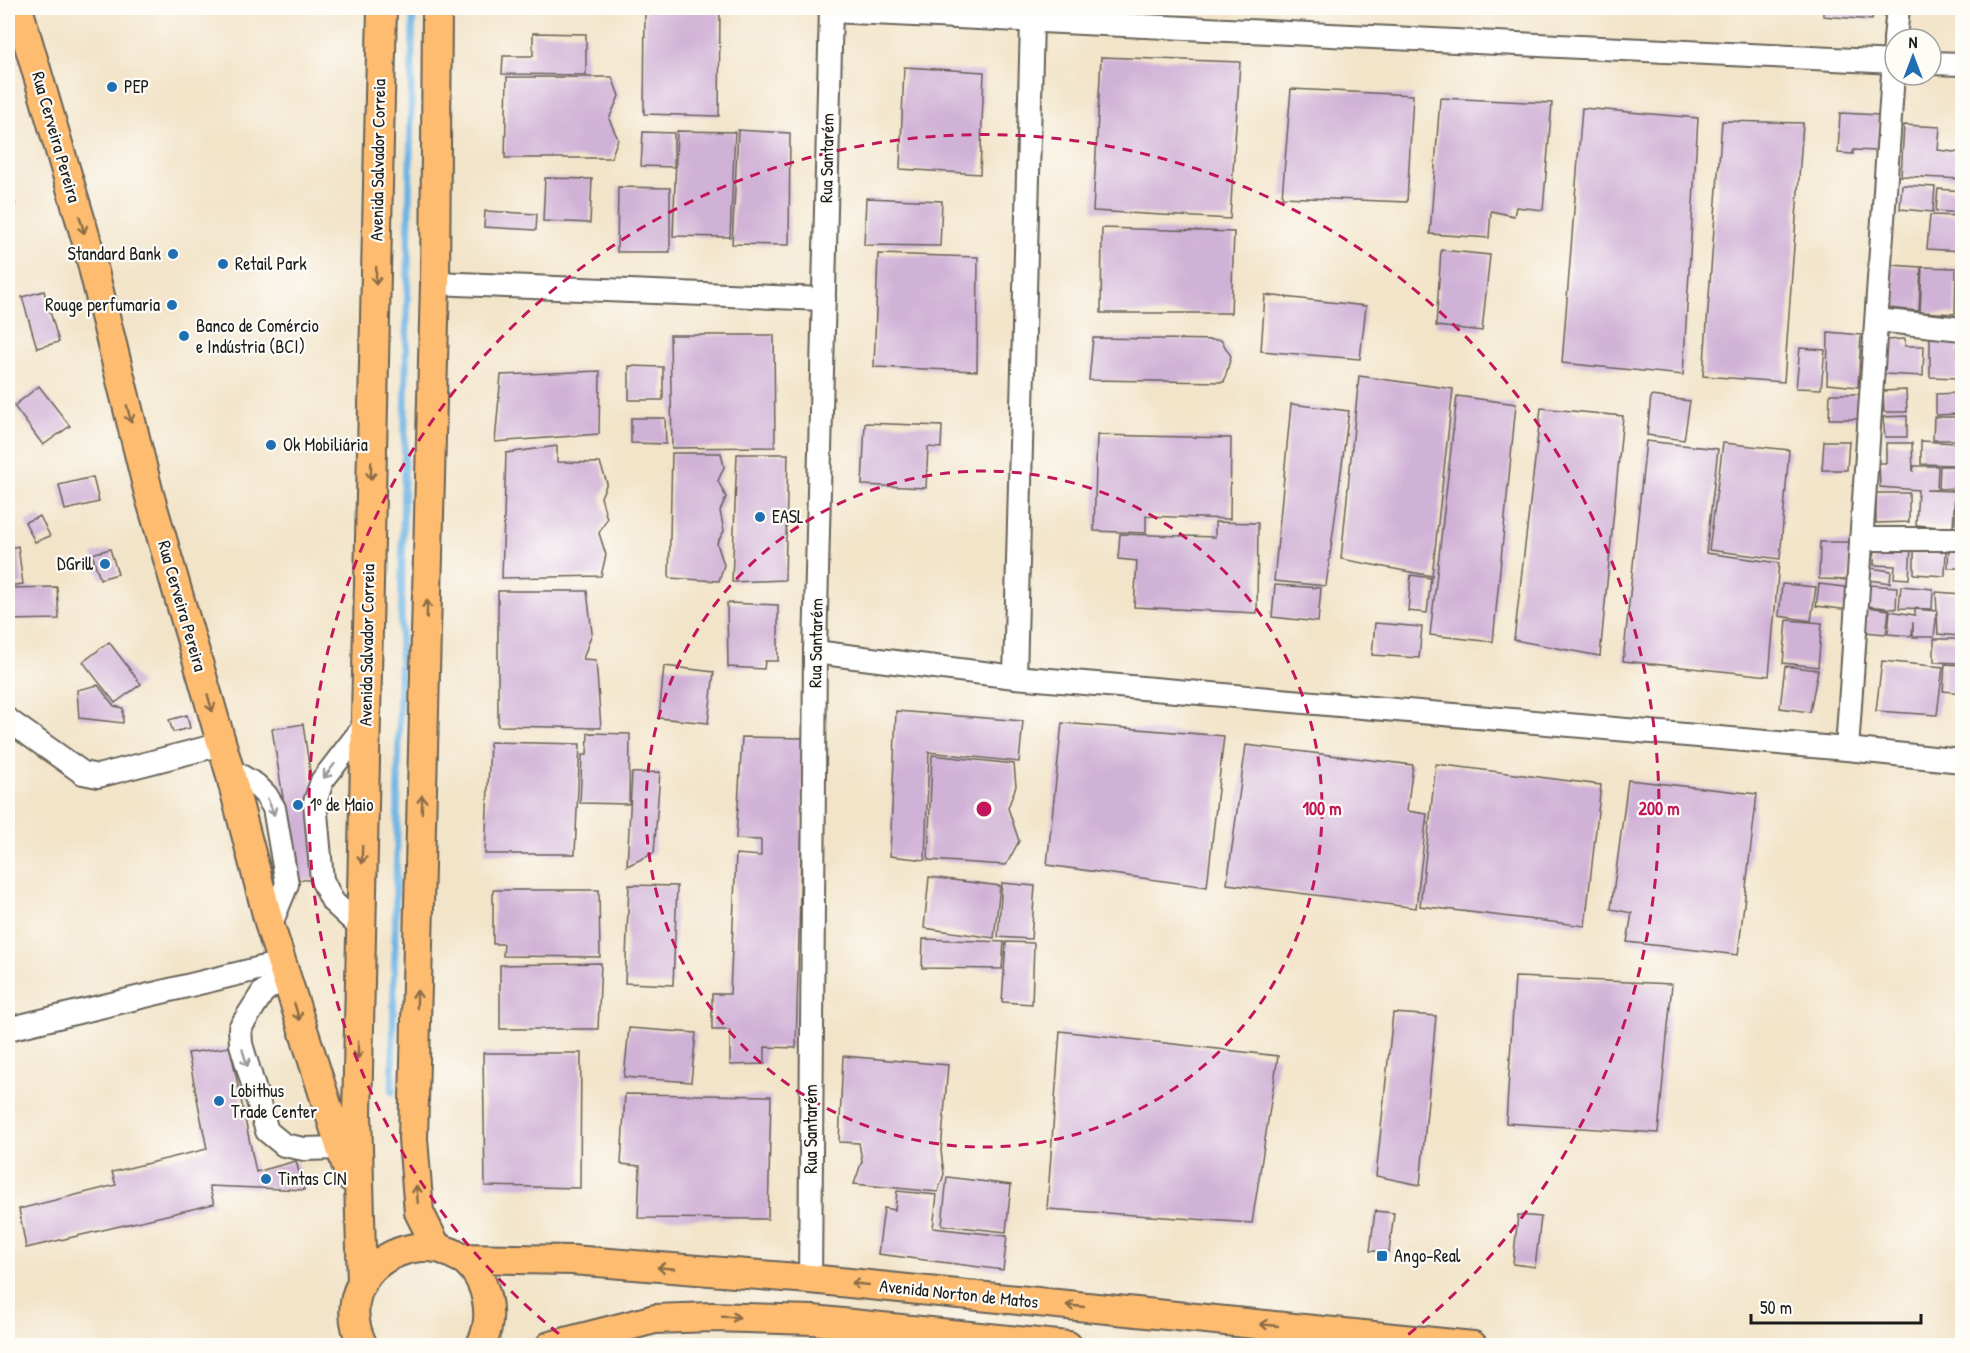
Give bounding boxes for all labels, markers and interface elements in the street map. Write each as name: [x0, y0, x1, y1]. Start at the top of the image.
north arrow: [1883, 27, 1943, 87]
text: N: [1909, 31, 1918, 53]
street label: Rua Cerveira Pereira: [26, 69, 87, 205]
place label: PEP: [124, 74, 149, 99]
street label: Avenida Salvador Correia: [364, 79, 391, 241]
marker: PEP: [105, 80, 119, 94]
street label: Rua Santarém: [813, 113, 840, 203]
one-way arrow: [76, 215, 88, 234]
place label: Standard Bank: [67, 241, 162, 266]
marker: Standard Bank: [166, 247, 180, 261]
place label: Retail Park: [235, 251, 307, 276]
marker: Retail Park: [216, 257, 230, 271]
one-way arrow: [370, 265, 382, 285]
place label: Rouge perfumaria: [45, 292, 160, 317]
marker: Rouge perfumaria: [165, 298, 179, 312]
place label: Banco de Comércio e Indústria (BCI): [196, 313, 319, 359]
marker: Banco de Comércio e Indústria (BCI): [177, 329, 191, 343]
one-way arrow: [124, 404, 136, 423]
place label: Ok Mobiliária: [283, 432, 368, 457]
marker: Ok Mobiliária: [264, 438, 278, 452]
one-way arrow: [365, 460, 377, 480]
place label: EASL: [772, 504, 804, 529]
marker: EASL: [753, 510, 767, 524]
street label: Rua Cerveira Pereira: [152, 538, 213, 674]
place label: DGrill: [57, 551, 93, 576]
marker: DGrill: [98, 557, 112, 571]
street label: Avenida Salvador Correia: [353, 564, 380, 726]
street label: Rua Santarém: [802, 598, 829, 688]
one-way arrow: [421, 600, 433, 620]
one-way arrow: [205, 693, 216, 712]
one-way arrow: [323, 763, 335, 779]
place label: 1º de Maio: [310, 792, 373, 817]
one-way arrow: [416, 795, 428, 815]
text: 100 m: [1302, 796, 1342, 821]
text: 200 m: [1639, 796, 1679, 821]
one-way arrow: [266, 797, 277, 815]
marker: 1º de Maio: [291, 798, 305, 812]
centre of rings: [974, 799, 994, 819]
one-way arrow: [356, 844, 368, 864]
one-way arrow: [411, 990, 423, 1010]
one-way arrow: [292, 1002, 303, 1021]
one-way arrow: [352, 1039, 364, 1059]
one-way arrow: [240, 1048, 251, 1067]
place label: Lobithus Trade Center: [231, 1078, 317, 1124]
street label: Rua Santarém: [798, 1084, 823, 1174]
marker: Lobithus Trade Center: [212, 1094, 226, 1108]
place label: Tintas CIN: [278, 1166, 347, 1191]
marker: Tintas CIN: [259, 1172, 273, 1186]
one-way arrow: [411, 1185, 422, 1204]
place label: Ango-Real: [1394, 1243, 1461, 1268]
marker: Ango-Real: [1375, 1249, 1389, 1263]
one-way arrow: [656, 1262, 676, 1273]
street label: Avenida Norton de Matos: [878, 1273, 1040, 1314]
one-way arrow: [850, 1279, 870, 1290]
scale bar: [1751, 1287, 1920, 1325]
text: 50 m: [1760, 1295, 1792, 1320]
one-way arrow: [1065, 1300, 1085, 1311]
one-way arrow: [721, 1312, 741, 1323]
one-way arrow: [1259, 1319, 1279, 1330]

